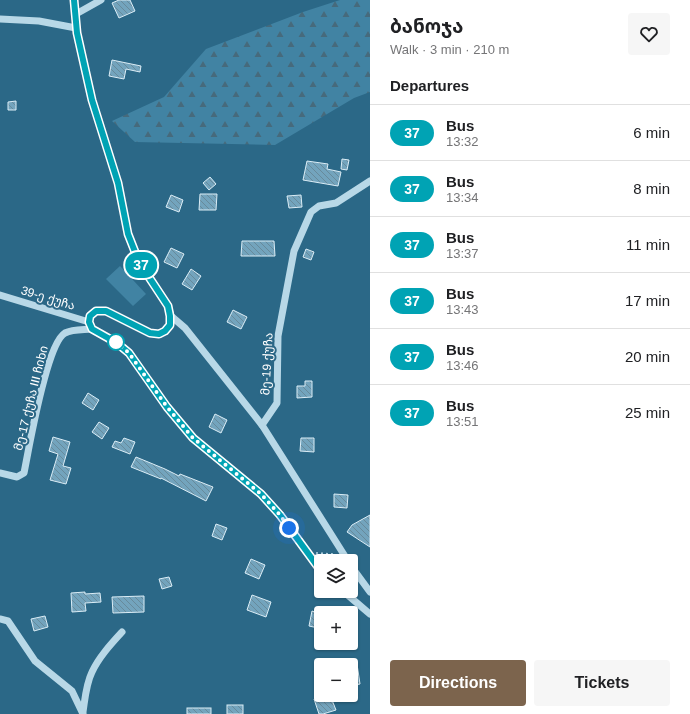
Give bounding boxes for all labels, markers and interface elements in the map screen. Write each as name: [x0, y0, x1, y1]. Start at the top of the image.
button: heart: [628, 13, 670, 55]
text: ბანოჯა: [390, 16, 463, 37]
text: Walk · 3 min · 210 m: [390, 42, 509, 57]
text: Departures: [390, 77, 469, 94]
text: Bus: [446, 117, 474, 134]
text: 6 min: [633, 124, 670, 141]
text: 37: [404, 125, 420, 141]
text: 13:32: [446, 134, 479, 149]
text: Bus: [446, 173, 474, 190]
text: 8 min: [633, 180, 670, 197]
text: 37: [404, 181, 420, 197]
text: 13:34: [446, 190, 479, 205]
text: Bus: [446, 229, 474, 246]
text: 11 min: [626, 236, 670, 253]
text: 37: [404, 237, 420, 253]
text: 13:37: [446, 246, 479, 261]
line badge: 37: [123, 252, 159, 278]
text: 37: [133, 257, 149, 273]
street label: 39-ე ქუჩა: [19, 283, 77, 313]
text: Bus: [446, 285, 474, 302]
text: 17 min: [625, 292, 670, 309]
text: 37: [404, 293, 420, 309]
text: 13:43: [446, 302, 479, 317]
street label: მე-19 ქუჩა: [258, 332, 276, 396]
unlabelled marker: [107, 333, 125, 351]
text: Bus: [446, 341, 474, 358]
street label: მე-17 ქუჩა III ჩიხი: [11, 344, 51, 452]
text: 20 min: [625, 348, 670, 365]
text: 37: [404, 349, 420, 365]
text: 13:46: [446, 358, 479, 373]
text: Bus: [446, 397, 474, 414]
text: 25 min: [625, 404, 670, 421]
text: 37: [404, 405, 420, 421]
text: 13:51: [446, 414, 479, 429]
your location: [279, 518, 299, 538]
map controls: [314, 554, 358, 702]
button: layers: [314, 554, 358, 598]
button: +: [314, 606, 358, 650]
button: −: [314, 658, 358, 702]
button: Directions: [390, 660, 526, 706]
button: Tickets: [534, 660, 670, 706]

